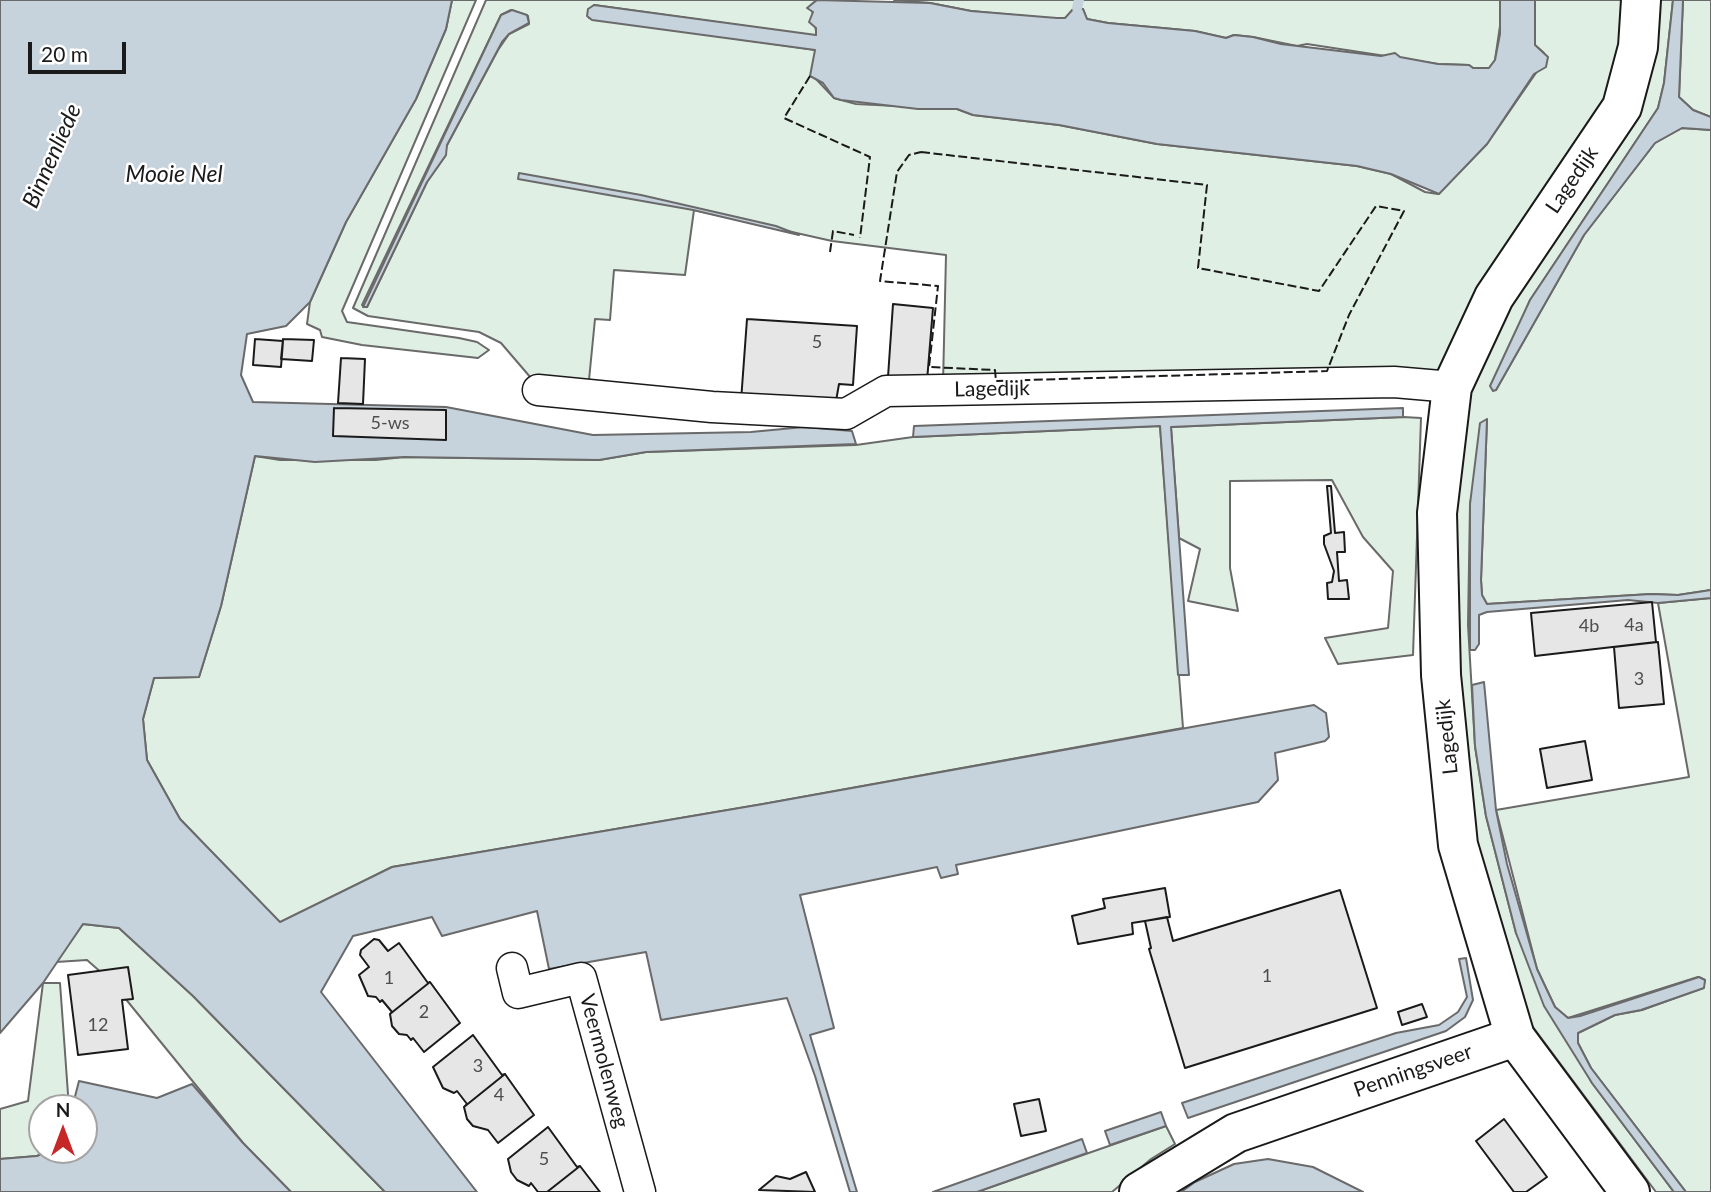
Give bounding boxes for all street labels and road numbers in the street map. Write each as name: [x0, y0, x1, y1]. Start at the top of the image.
street label: Lagedijk: [1540, 142, 1604, 218]
street label: Lagedijk: [954, 376, 1030, 402]
street label: Lagedijk: [1431, 698, 1463, 776]
street label: Veermolenweg: [574, 991, 634, 1131]
street label: Penningsveer: [1350, 1039, 1476, 1103]

